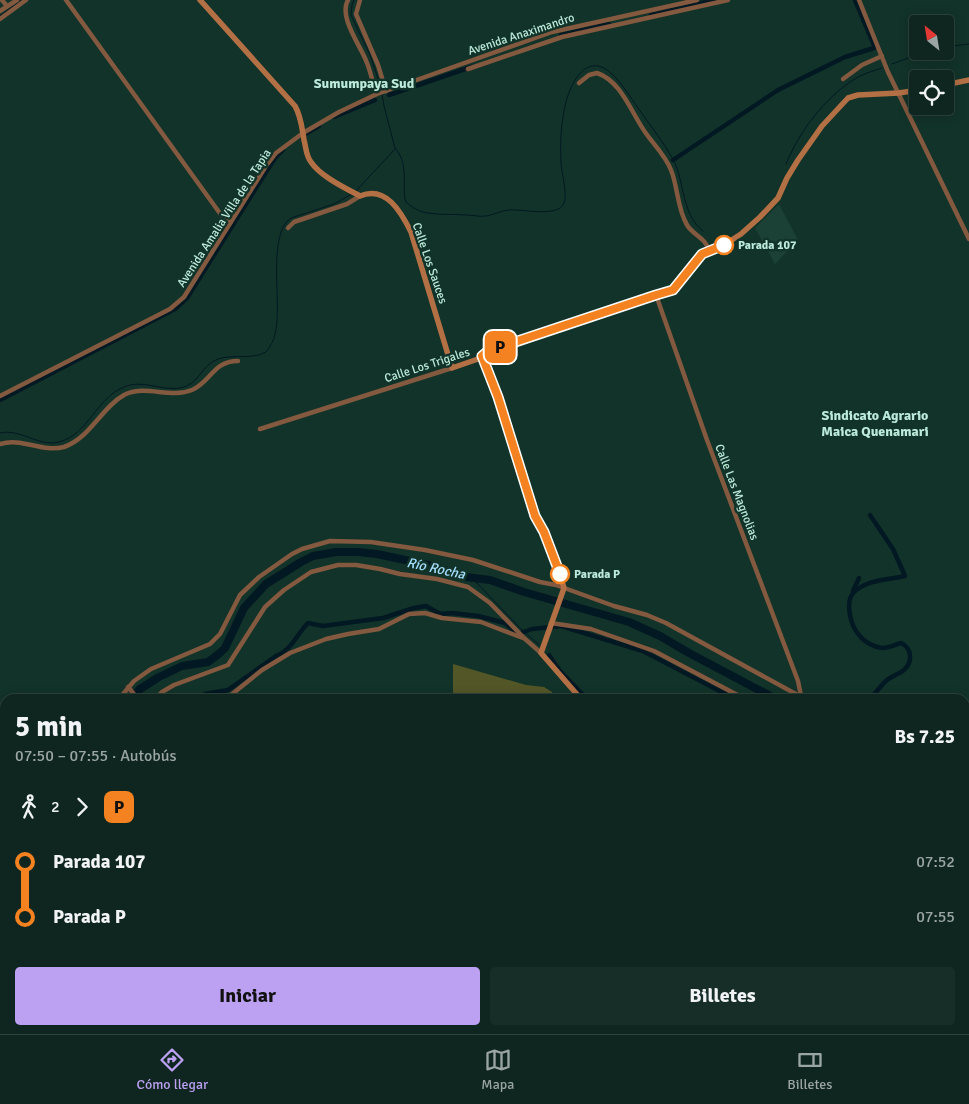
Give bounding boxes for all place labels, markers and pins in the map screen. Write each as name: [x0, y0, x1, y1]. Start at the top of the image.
marker: Parada 107: [714, 235, 734, 255]
place label: Parada 107: [738, 238, 797, 253]
marker: Parada P: [550, 564, 570, 584]
place label: Parada P: [574, 567, 620, 582]

